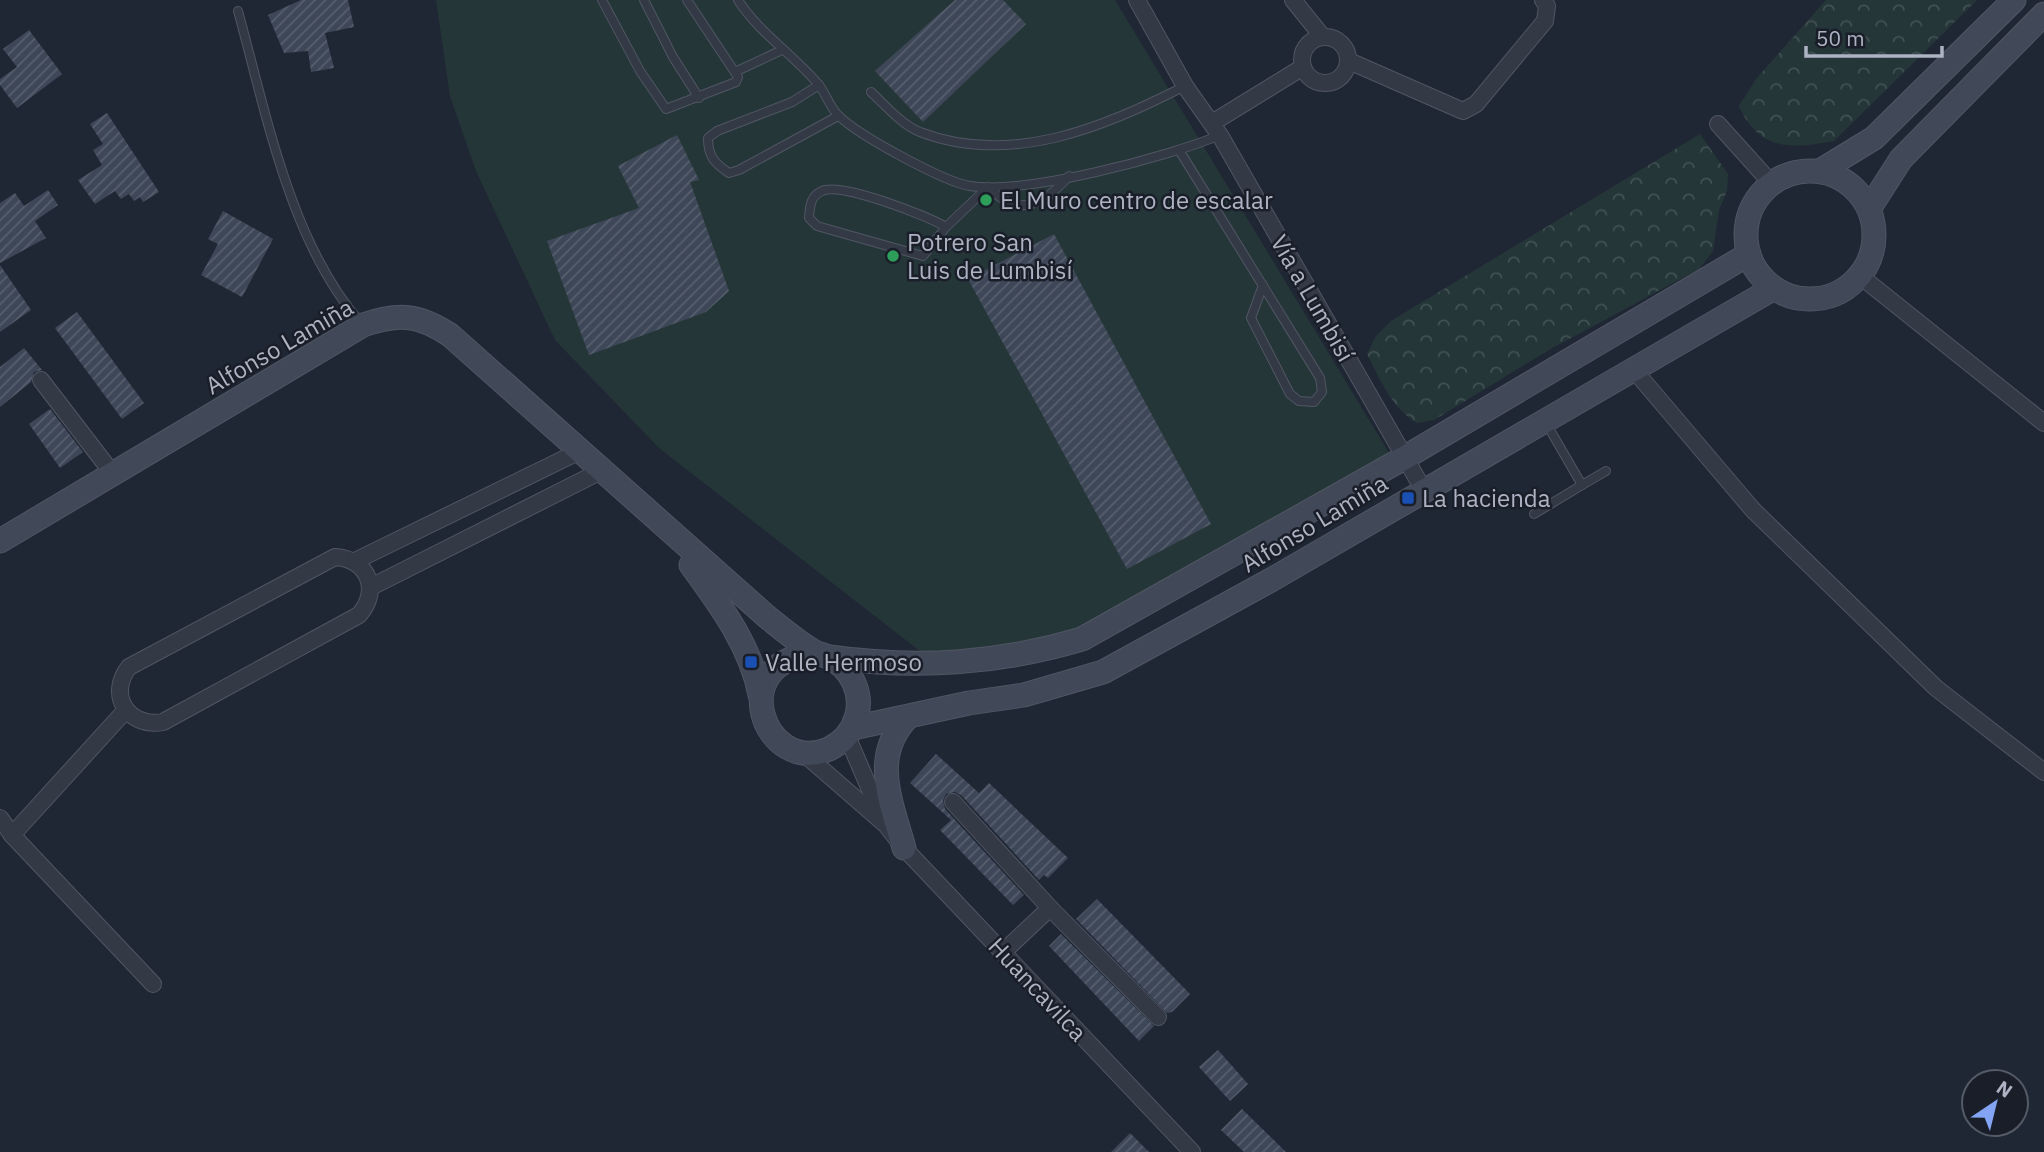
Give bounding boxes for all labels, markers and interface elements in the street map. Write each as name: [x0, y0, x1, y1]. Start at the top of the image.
scale bar: [1806, 14, 1942, 58]
text: 50 m: [1816, 24, 1865, 52]
place label: El Muro centro de escalar: [1000, 184, 1273, 216]
marker: El Muro centro de escalar: [978, 192, 994, 208]
place label: Potrero San Luis de Lumbisí: [907, 226, 1073, 286]
street label: Vía a Lumbisí: [1264, 229, 1362, 367]
marker: Potrero San Luis de Lumbisí: [885, 248, 901, 264]
street label: Alfonso Lamiña: [199, 291, 359, 401]
street label: Alfonso Lamiña: [1235, 467, 1393, 579]
place label: La hacienda: [1422, 482, 1551, 514]
marker: La hacienda: [1400, 490, 1416, 506]
place label: Valle Hermoso: [765, 646, 922, 678]
marker: Valle Hermoso: [743, 654, 759, 670]
street label: Huancavilca: [982, 930, 1094, 1048]
north arrow: [1960, 1068, 2030, 1138]
text: N: [1992, 1075, 2017, 1103]

